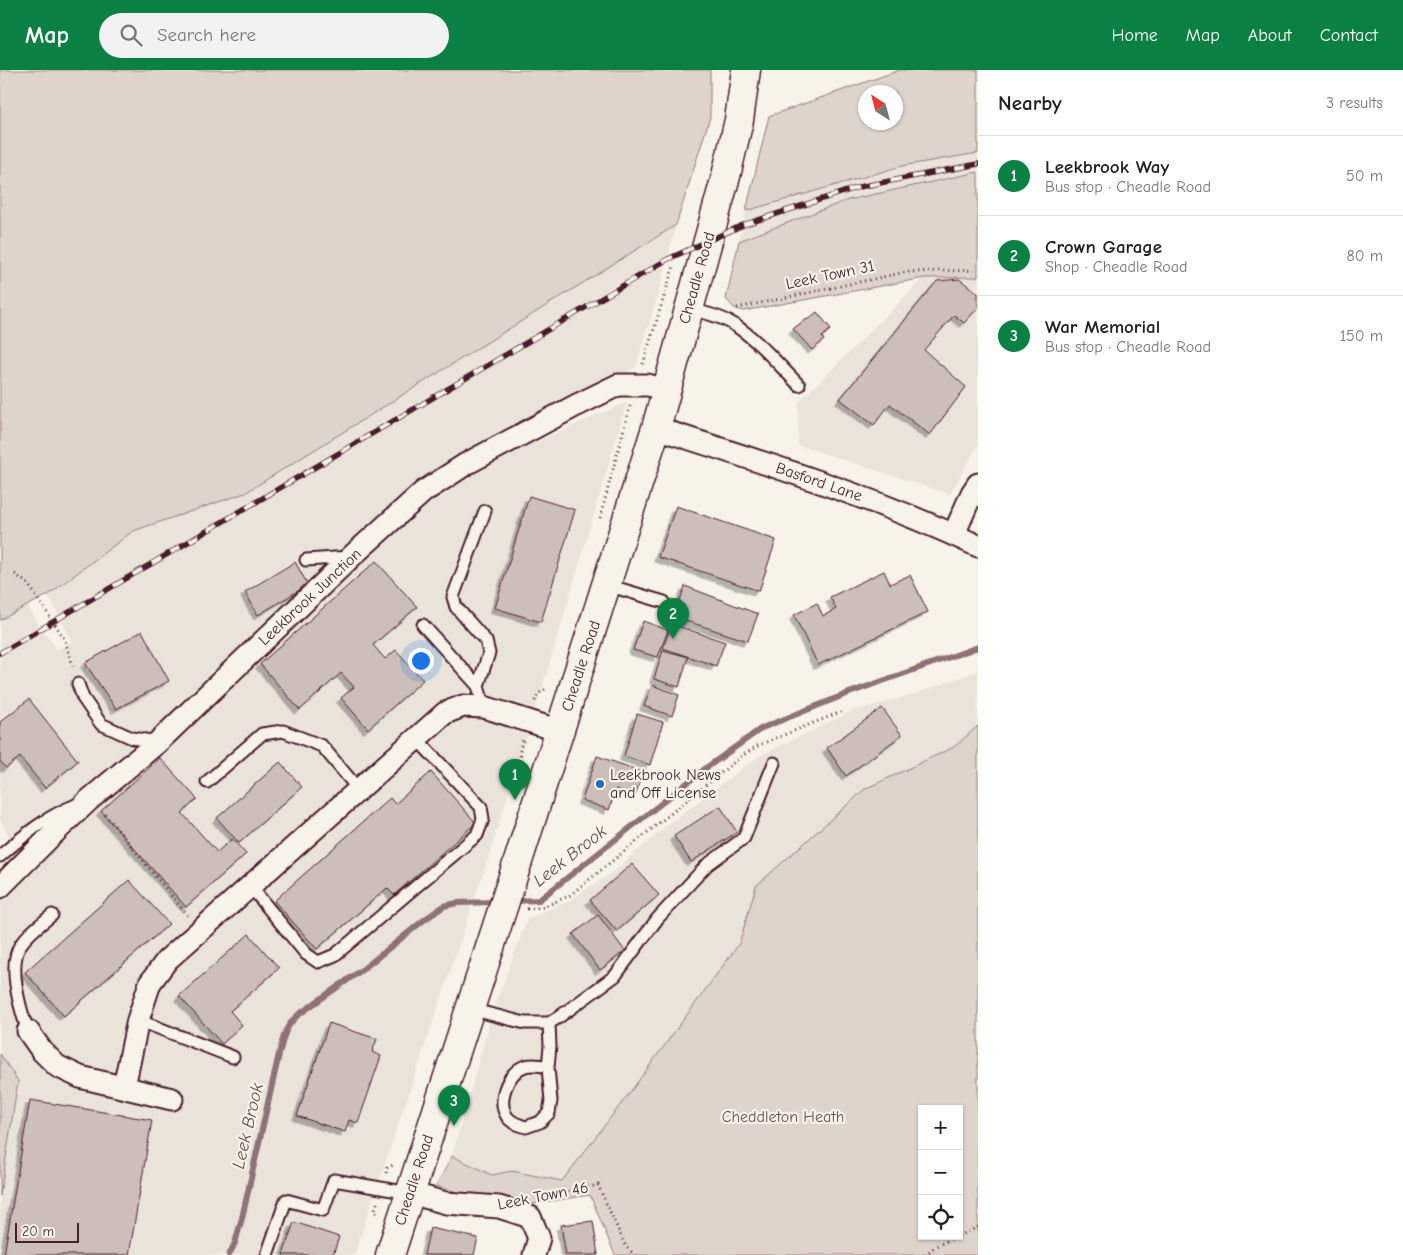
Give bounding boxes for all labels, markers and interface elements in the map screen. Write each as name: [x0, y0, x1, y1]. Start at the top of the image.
search box: [99, 13, 449, 58]
text: Map: [25, 21, 69, 49]
icon: search: [117, 21, 145, 49]
text: Search here: [157, 24, 256, 46]
text: Home: [1111, 25, 1158, 46]
text: Map: [1186, 25, 1220, 46]
text: About: [1248, 25, 1292, 46]
text: Contact: [1320, 25, 1378, 46]
north arrow: [858, 85, 903, 130]
text: Nearby: [998, 91, 1062, 115]
text: 3 results: [1326, 94, 1383, 112]
text: Leekbrook Way: [1045, 156, 1169, 178]
text: 1: [1011, 167, 1017, 185]
text: 50 m: [1346, 167, 1383, 185]
text: Bus stop · Cheadle Road: [1045, 178, 1211, 196]
street label: Cheadle Road: [675, 230, 719, 326]
text: Crown Garage: [1045, 236, 1162, 258]
text: 2: [1010, 247, 1018, 265]
text: 80 m: [1346, 247, 1383, 265]
street label: Leek Town 31: [784, 257, 876, 293]
text: Shop · Cheadle Road: [1045, 258, 1187, 276]
text: War Memorial: [1045, 316, 1160, 338]
text: 3: [1010, 327, 1018, 345]
text: 150 m: [1340, 327, 1383, 345]
text: Bus stop · Cheadle Road: [1045, 338, 1211, 356]
street label: Basford Lane: [773, 459, 865, 505]
street label: Leekbrook Junction: [255, 545, 365, 649]
pin: 2: [657, 598, 689, 639]
street label: Cheadle Road: [558, 618, 604, 714]
your location: [408, 648, 434, 674]
pin: 1: [499, 759, 531, 800]
place label: Leekbrook News and Off License: [610, 766, 721, 802]
marker: Leekbrook News and Off License: [594, 778, 606, 790]
water label: Leek Brook: [529, 821, 611, 891]
water label: Leek Brook: [228, 1081, 268, 1171]
pin: 3: [438, 1085, 470, 1126]
map controls: [918, 1105, 963, 1240]
button: +: [918, 1105, 963, 1150]
park label: Cheddleton Heath: [722, 1108, 844, 1126]
street label: Cheadle Road: [391, 1132, 437, 1228]
button: −: [918, 1150, 963, 1195]
street label: Leek Town 46: [496, 1178, 590, 1214]
button: locate: [918, 1195, 963, 1240]
scale bar: [15, 1220, 79, 1243]
text: 20 m: [22, 1223, 54, 1240]

